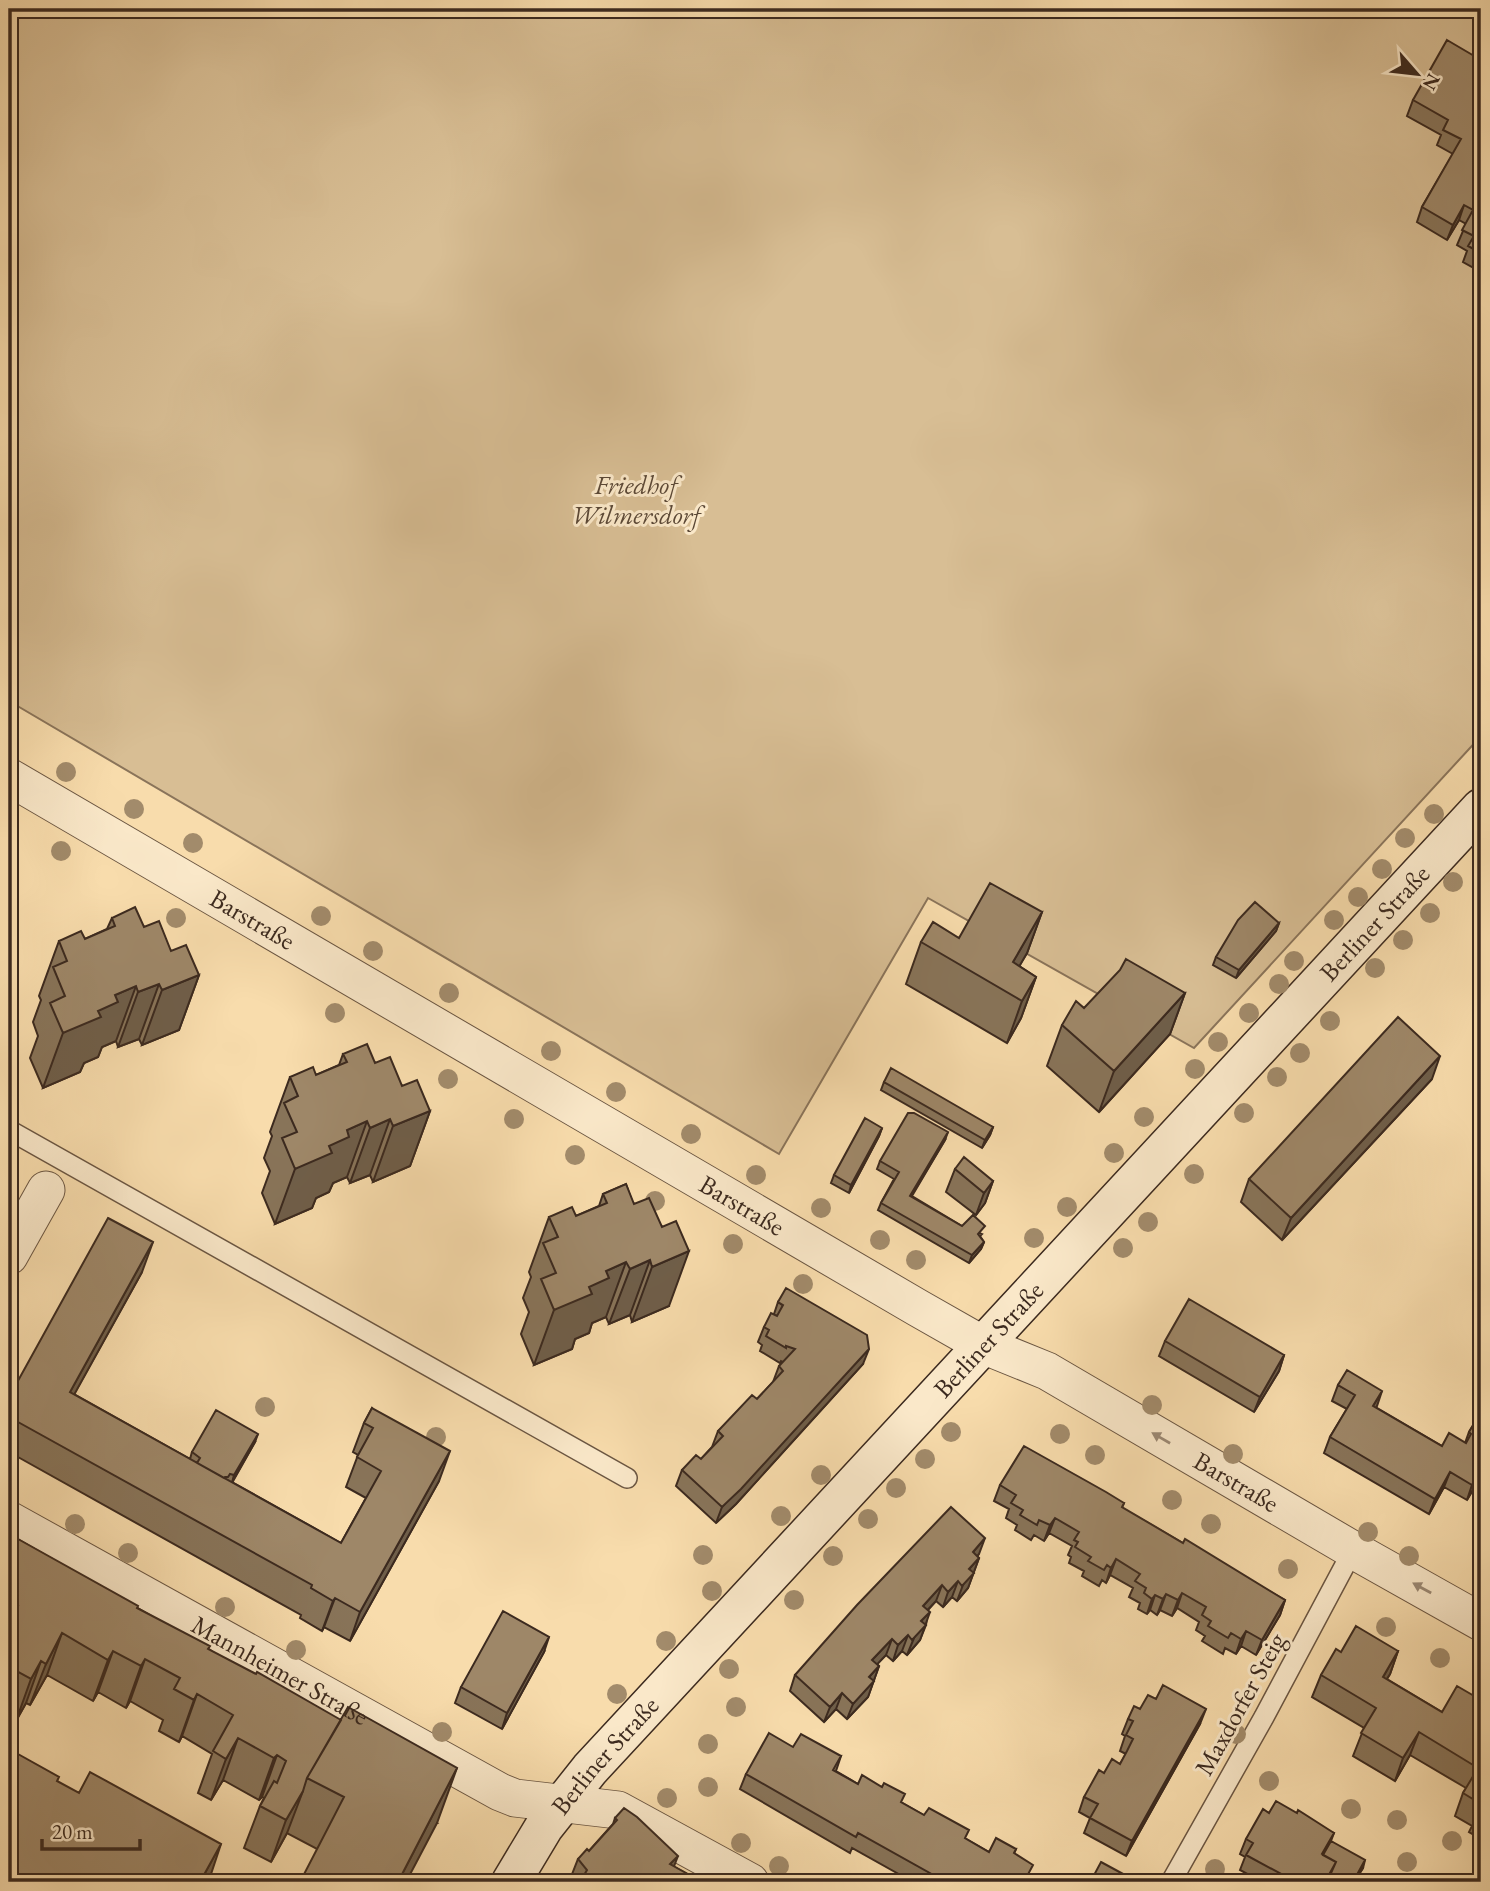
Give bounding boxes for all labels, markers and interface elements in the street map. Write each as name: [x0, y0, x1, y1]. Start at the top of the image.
north arrow: [1382, 38, 1452, 108]
text: N: [1417, 69, 1446, 95]
park label: Friedhof Wilmersdorf: [571, 468, 706, 532]
street label: Berliner Straße: [1312, 857, 1437, 988]
street label: Barstraße: [204, 881, 301, 957]
street label: Barstraße: [693, 1167, 791, 1243]
street label: Berliner Straße: [926, 1274, 1051, 1405]
one-way arrow: [1152, 1431, 1171, 1444]
street label: Barstraße: [1188, 1444, 1285, 1520]
one-way arrow: [1412, 1582, 1431, 1594]
street label: Mannheimer Straße: [186, 1607, 375, 1733]
street label: Maxdorfer Steig: [1187, 1626, 1294, 1781]
street label: Berliner Straße: [543, 1689, 666, 1822]
scale bar: [42, 1807, 140, 1851]
text: 20 m: [52, 1818, 93, 1845]

